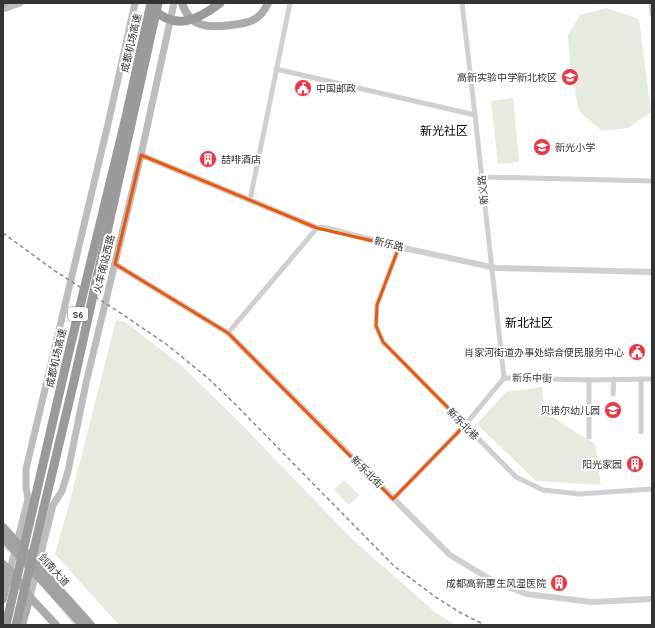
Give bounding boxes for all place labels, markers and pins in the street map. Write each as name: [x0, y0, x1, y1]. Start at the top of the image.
school or university icon: 高新实验中学新北校区: [560, 67, 580, 87]
place label: 高新实验中学新北校区: [457, 71, 557, 84]
public building icon: 中国邮政: [293, 78, 313, 98]
place label: 中国邮政: [316, 82, 356, 95]
school or university icon: 新光小学: [532, 137, 552, 157]
place label: 新光小学: [555, 141, 595, 154]
building icon: 喆啡酒店: [198, 149, 218, 169]
place label: 喆啡酒店: [221, 153, 261, 166]
public building icon: 肖家河街道办事处综合便民服务中心: [627, 342, 647, 362]
place label: 肖家河街道办事处综合便民服务中心: [464, 346, 624, 359]
school or university icon: 贝诺尔幼儿园: [603, 400, 623, 420]
place label: 贝诺尔幼儿园: [540, 404, 600, 417]
building icon: 阳光家园: [625, 454, 645, 474]
place label: 阳光家园: [582, 458, 622, 471]
building icon: 成都高新惠生风湿医院: [549, 573, 569, 593]
place label: 成都高新惠生风湿医院: [446, 577, 546, 590]

